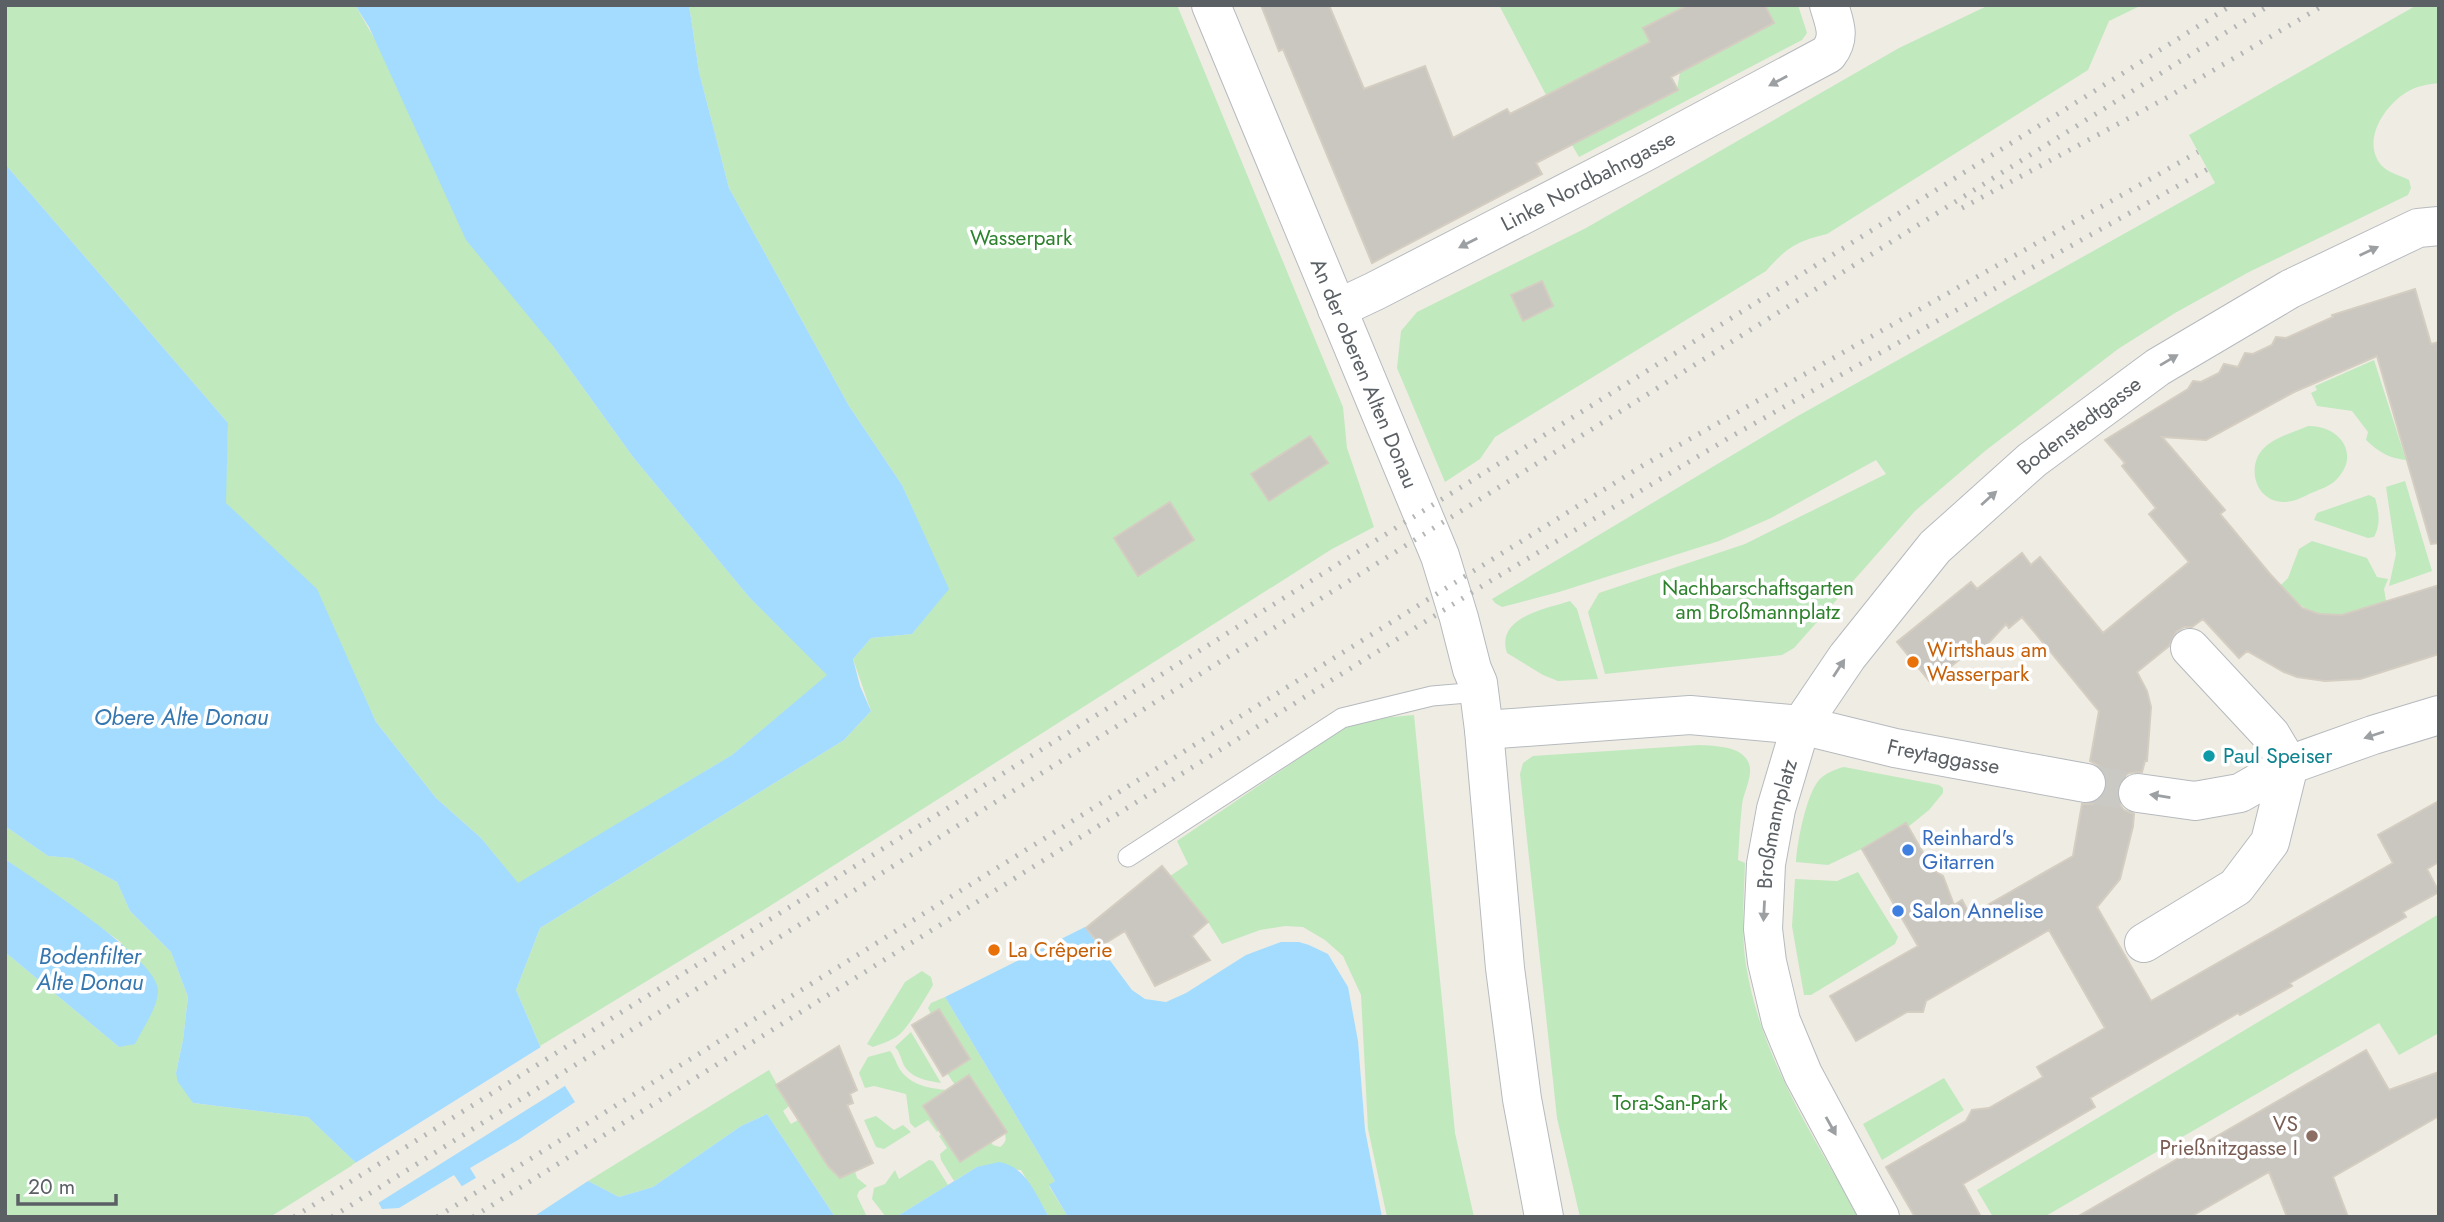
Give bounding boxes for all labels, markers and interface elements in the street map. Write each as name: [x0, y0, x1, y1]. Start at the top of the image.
one-way arrow: [1768, 75, 1788, 87]
street label: Linke Nordbahngasse: [1496, 123, 1681, 239]
park label: Wasserpark: [970, 223, 1073, 253]
one-way arrow: [1458, 238, 1478, 249]
one-way arrow: [2359, 245, 2379, 257]
street label: An der oberen Alten Donau: [1303, 254, 1425, 493]
one-way arrow: [2160, 354, 2179, 366]
street label: Bodenstedtgasse: [2010, 369, 2148, 482]
one-way arrow: [1980, 491, 1997, 507]
park label: Nachbarschaftsgarten am Broßmannplatz: [1662, 573, 1854, 627]
place label: Wirtshaus am Wasserpark: [1927, 635, 2047, 689]
marker: Wirtshaus am Wasserpark: [1905, 654, 1921, 670]
one-way arrow: [1832, 659, 1845, 678]
water label: Obere Alte Donau: [94, 700, 269, 734]
one-way arrow: [2363, 730, 2384, 741]
street label: Freytaggasse: [1884, 732, 2002, 782]
place label: Paul Speiser: [2223, 741, 2333, 771]
marker: Paul Speiser: [2201, 748, 2217, 764]
street label: Broßmannplatz: [1750, 755, 1805, 889]
one-way arrow: [2149, 790, 2171, 801]
place label: Reinhard's Gitarren: [1922, 823, 2014, 877]
marker: Reinhard's Gitarren: [1900, 842, 1916, 858]
place label: Salon Annelise: [1912, 896, 2044, 926]
one-way arrow: [1758, 901, 1769, 923]
marker: Salon Annelise: [1890, 903, 1906, 919]
place label: La Crêperie: [1008, 935, 1112, 965]
water label: Bodenfilter Alte Donau: [35, 939, 144, 999]
marker: La Crêperie: [986, 942, 1002, 958]
park label: Tora-San-Park: [1612, 1088, 1728, 1118]
place label: VS Prießnitzgasse I: [2159, 1109, 2298, 1163]
one-way arrow: [1825, 1116, 1837, 1135]
marker: VS Prießnitzgasse I: [2304, 1128, 2320, 1144]
scale bar: [18, 1162, 116, 1206]
text: 20 m: [28, 1172, 75, 1202]

